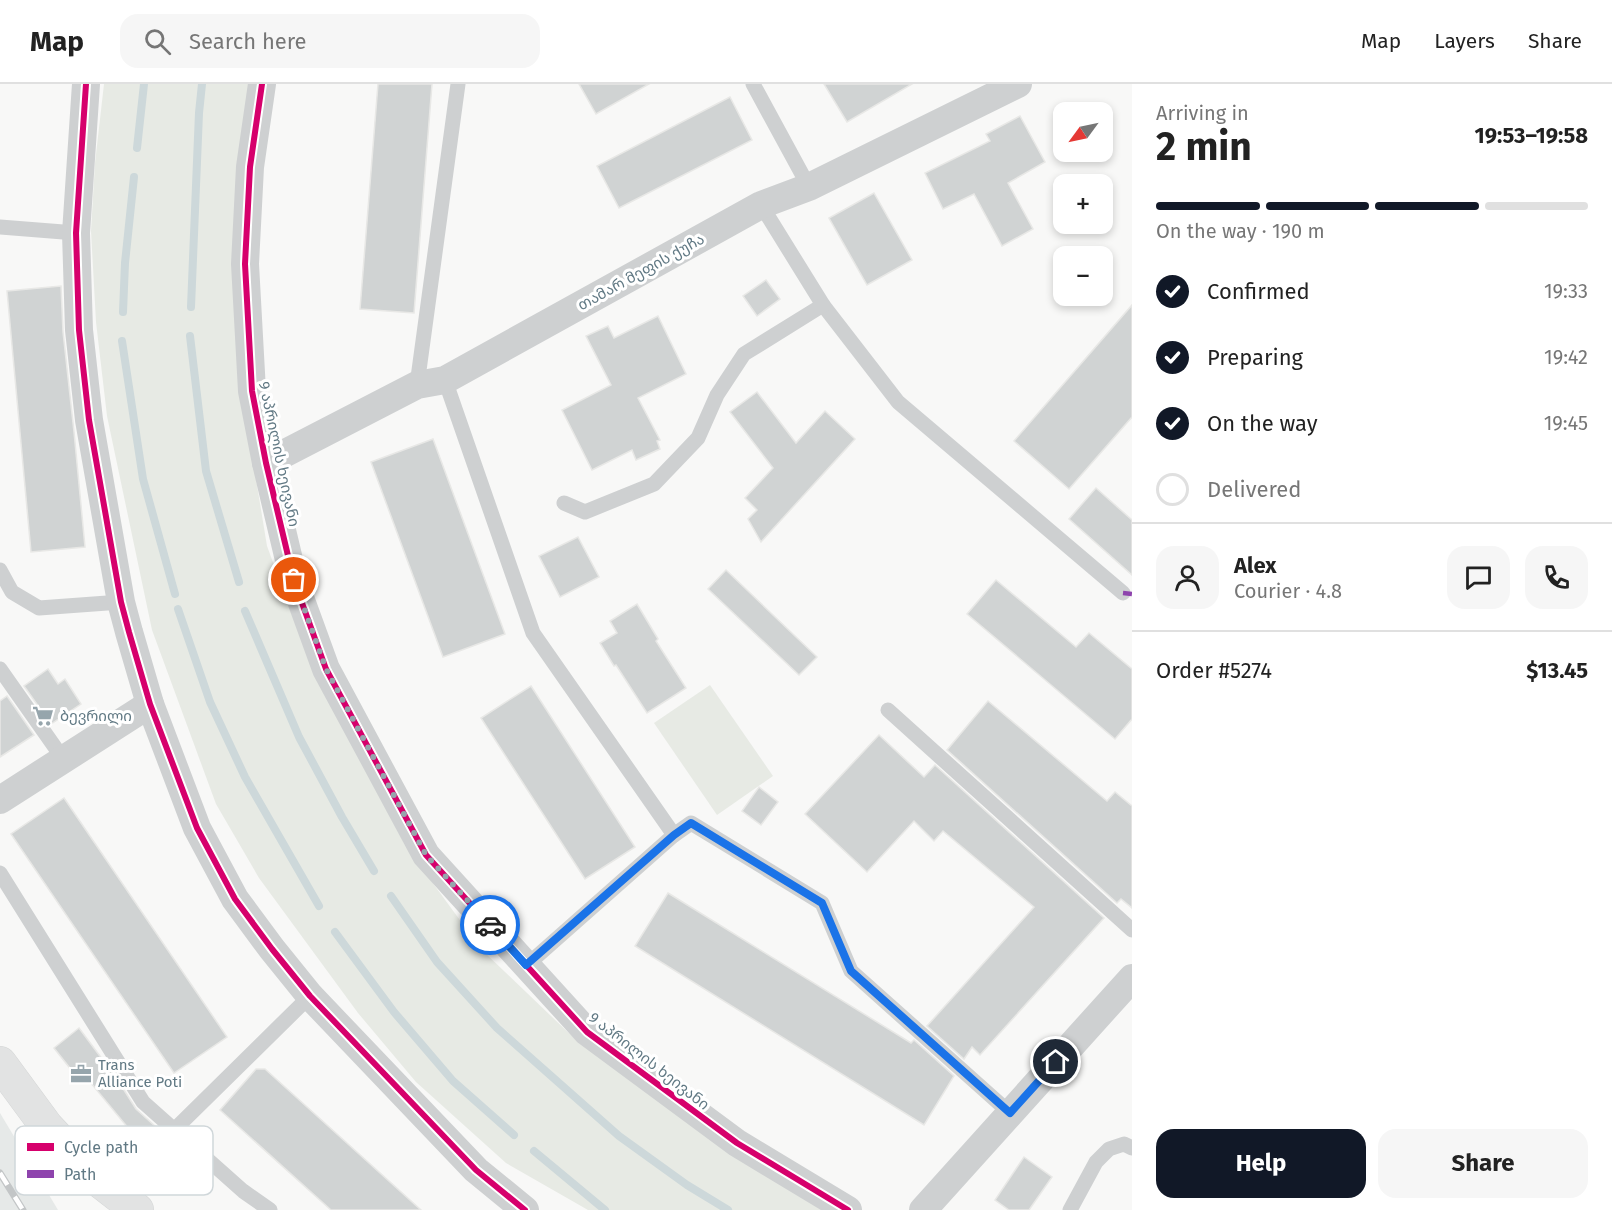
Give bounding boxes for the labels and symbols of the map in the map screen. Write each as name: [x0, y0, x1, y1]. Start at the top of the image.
north arrow: [1053, 102, 1113, 162]
street label: თამარ მეფის ქუჩა: [575, 230, 707, 314]
street label: 9 აპრილის ხეივანი: [255, 380, 303, 528]
pin: [268, 554, 319, 605]
supermarket icon: ბევრილი: [31, 704, 55, 728]
place label: ბევრილი: [60, 707, 132, 725]
courier: [460, 895, 520, 955]
street label: 9 აპრილის ხეივანი: [585, 1008, 713, 1114]
pin: [1030, 1036, 1081, 1087]
place label: Trans Alliance Poti: [98, 1056, 182, 1091]
office icon: Trans Alliance Poti: [69, 1062, 93, 1086]
legend: [15, 1126, 213, 1195]
text: Cycle path: [64, 1138, 138, 1157]
text: Path: [64, 1165, 96, 1184]

